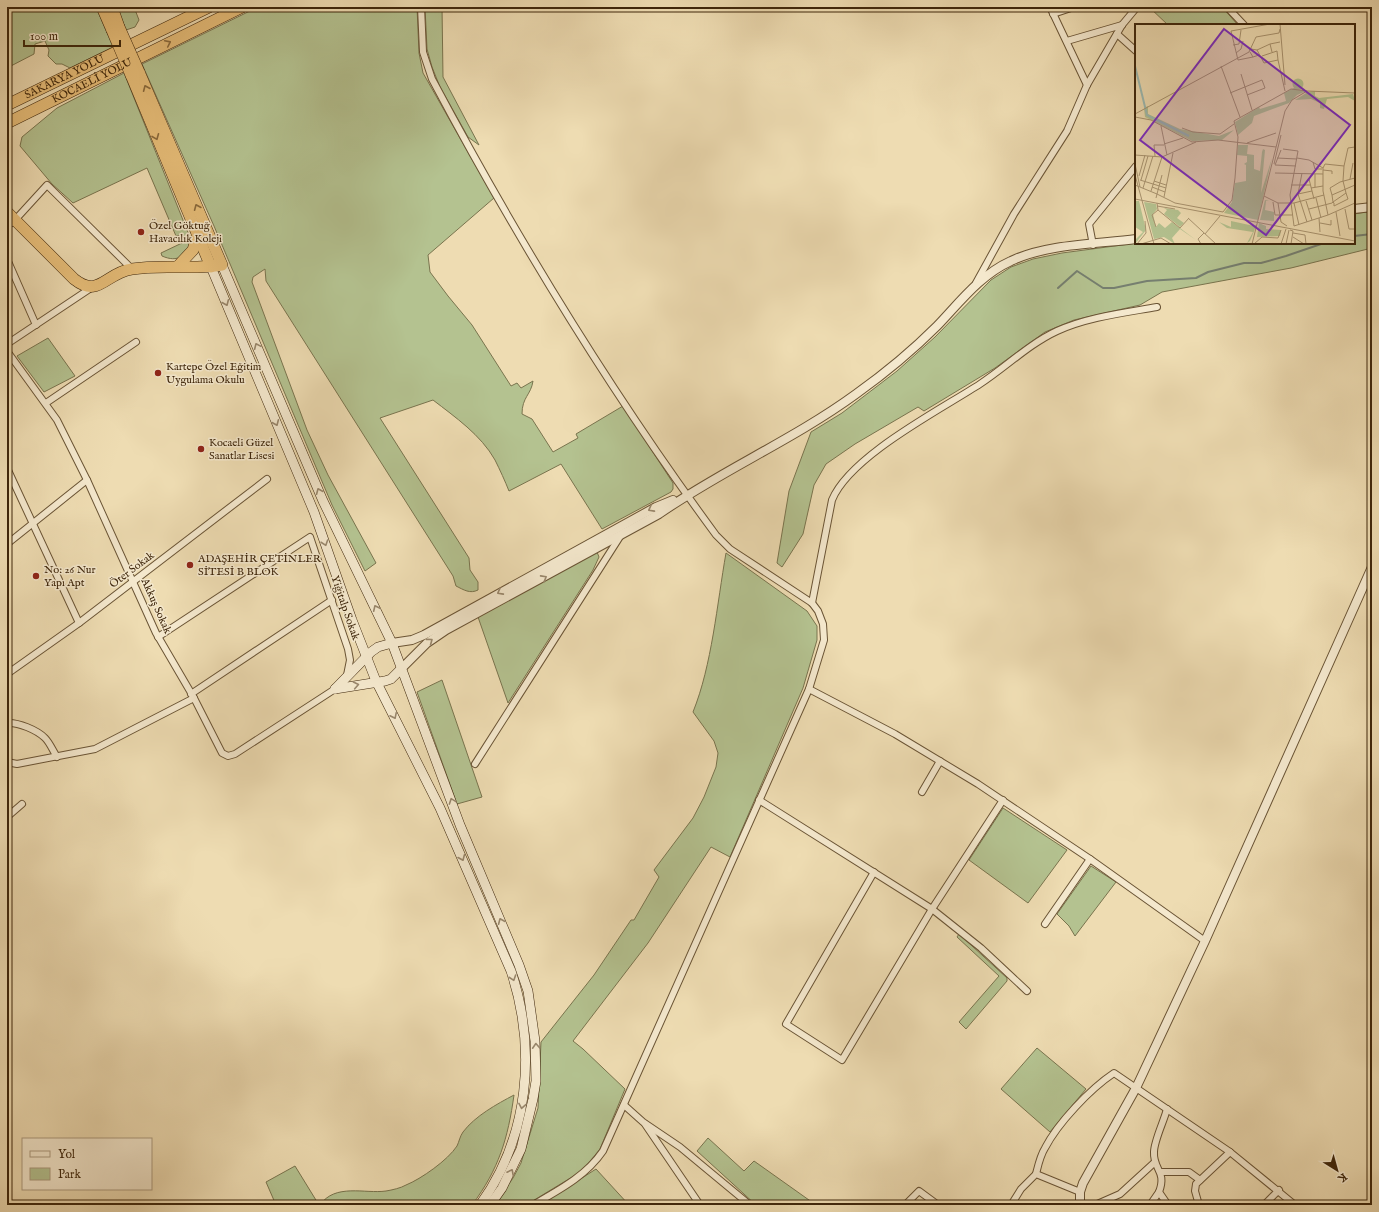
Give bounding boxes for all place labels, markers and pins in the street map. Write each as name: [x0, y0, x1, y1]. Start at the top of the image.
place label: Özel Göktuğ Havacılık Koleji: [149, 219, 222, 246]
marker: Özel Göktuğ Havacılık Koleji: [136, 227, 146, 237]
place label: Kartepe Özel Eğitim Uygulama Okulu: [166, 360, 262, 387]
marker: Kartepe Özel Eğitim Uygulama Okulu: [153, 368, 163, 378]
place label: Kocaeli Güzel Sanatlar Lisesi: [209, 436, 275, 463]
marker: Kocaeli Güzel Sanatlar Lisesi: [196, 444, 206, 454]
place label: ADAŞEHİR ÇETİNLER SİTESİ B BLOK: [197, 552, 322, 579]
marker: ADAŞEHİR ÇETİNLER SİTESİ B BLOK: [185, 560, 195, 570]
place label: No: 26 Nur Yapı Apt: [44, 563, 96, 590]
marker: No: 26 Nur Yapı Apt: [31, 571, 41, 581]

